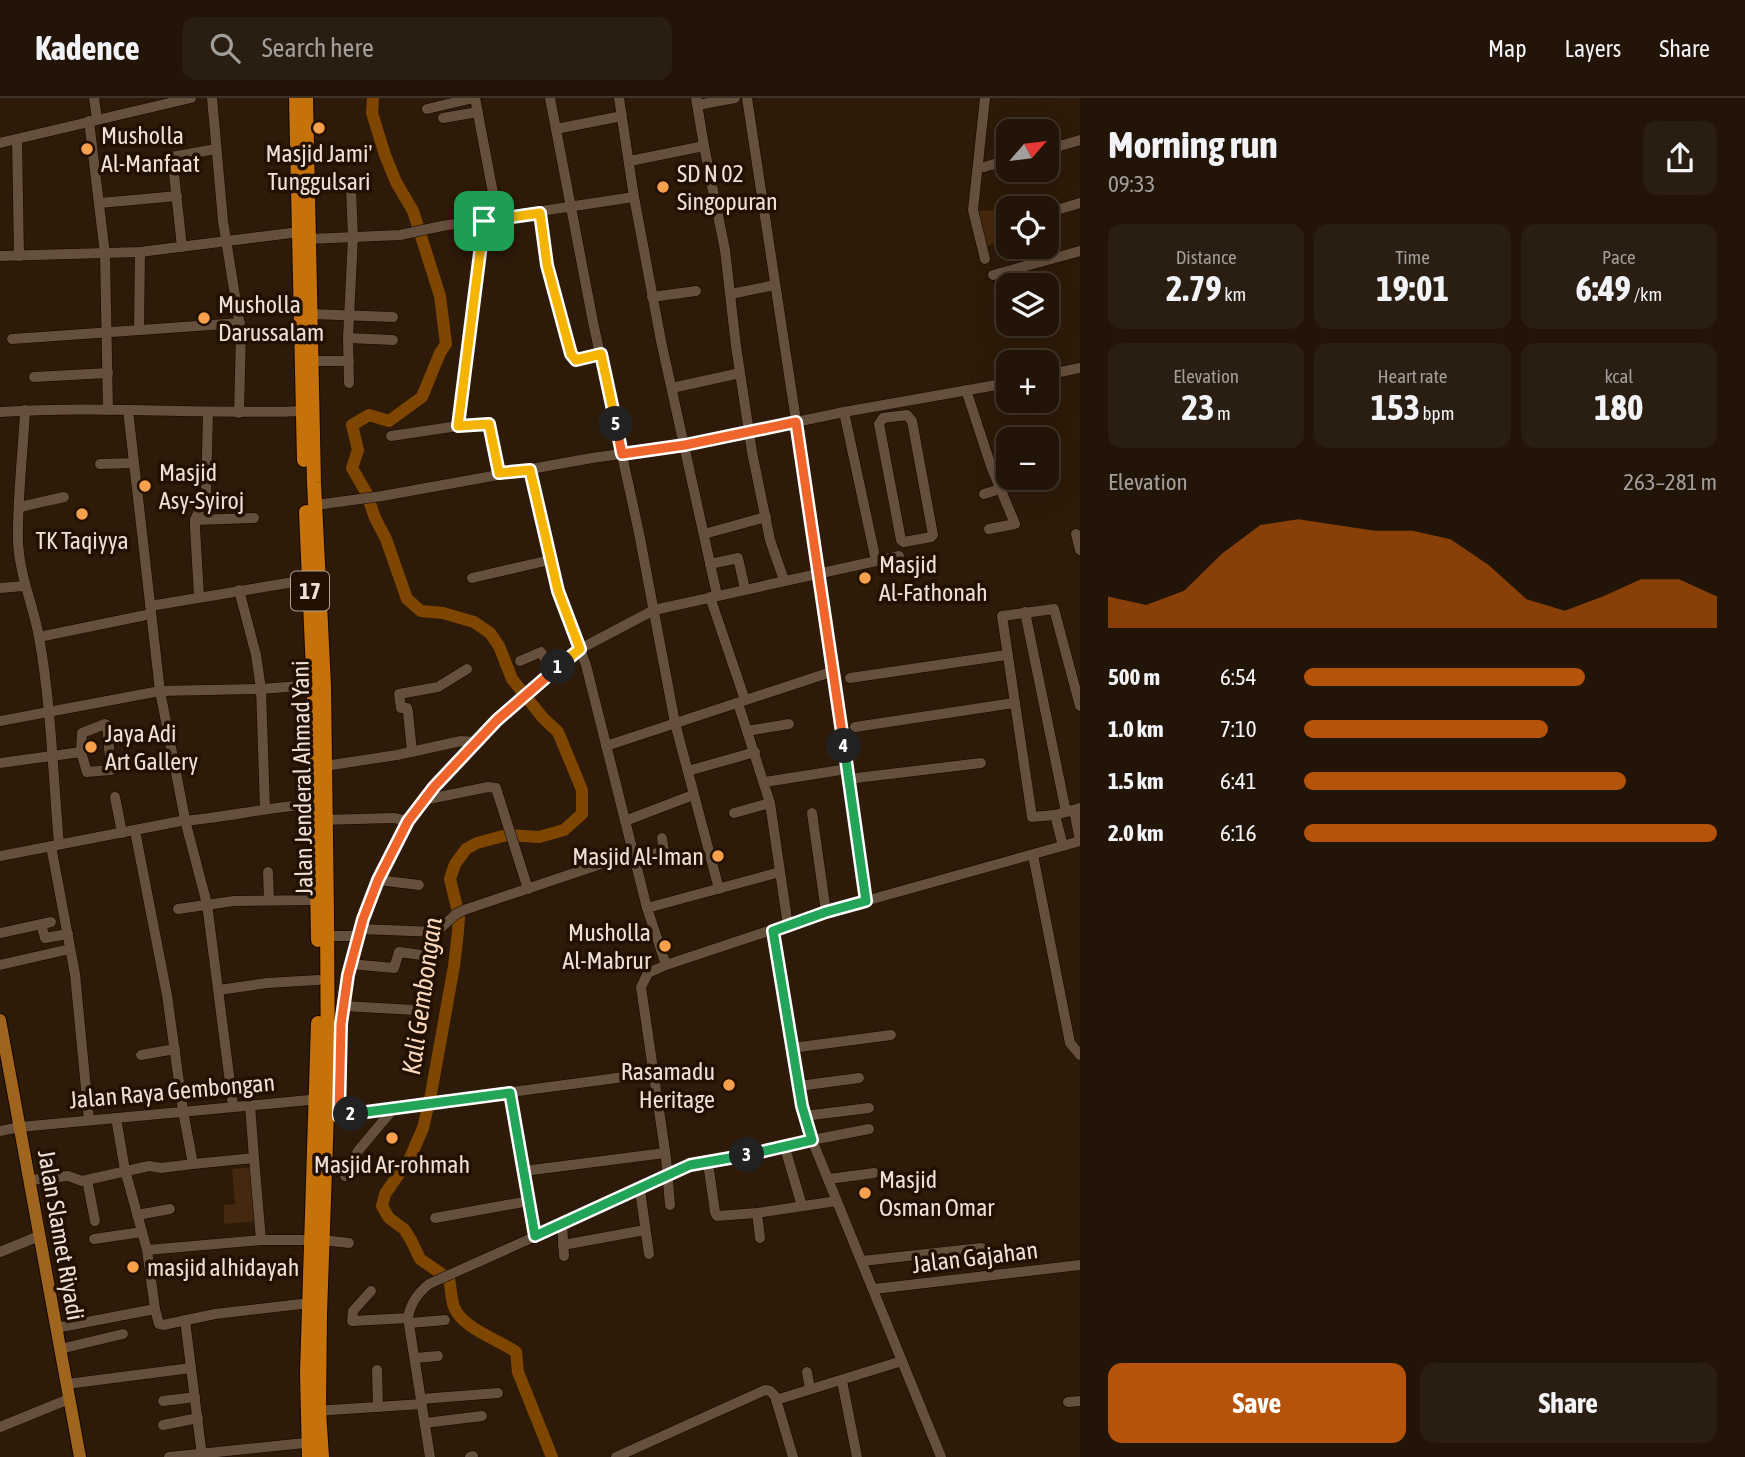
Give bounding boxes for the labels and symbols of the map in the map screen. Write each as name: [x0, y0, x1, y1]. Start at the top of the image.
north arrow: [996, 119, 1059, 182]
marker: Masjid Jami' Tunggulsari: [311, 120, 327, 136]
place label: Musholla Al-Manfaat: [101, 122, 200, 177]
place label: Masjid Jami' Tunggulsari: [266, 140, 373, 195]
marker: Musholla Al-Manfaat: [79, 141, 95, 157]
place label: SD N 02 Singopuran: [677, 160, 778, 215]
marker: SD N 02 Singopuran: [655, 179, 671, 195]
pin: [454, 191, 514, 251]
place label: Musholla Darussalam: [218, 291, 324, 346]
marker: Musholla Darussalam: [196, 310, 212, 326]
pin: 5: [598, 406, 634, 442]
place label: Masjid Asy-Syiroj: [159, 459, 244, 514]
marker: Masjid Asy-Syiroj: [137, 478, 153, 494]
marker: TK Taqiyya: [74, 506, 90, 522]
place label: TK Taqiyya: [35, 527, 129, 554]
place label: Masjid Al-Fathonah: [879, 551, 988, 606]
marker: Masjid Al-Fathonah: [857, 570, 873, 586]
road number: 17: [291, 572, 329, 610]
pin: 1: [540, 650, 576, 684]
street label: Jalan Jenderal Ahmad Yani: [286, 660, 318, 896]
place label: Jaya Adi Art Gallery: [105, 720, 198, 775]
pin: 4: [826, 728, 862, 764]
marker: Jaya Adi Art Gallery: [83, 739, 99, 755]
place label: Masjid Al-Iman: [572, 843, 704, 870]
marker: Masjid Al-Iman: [710, 848, 726, 864]
water label: Kali Gembongan: [396, 915, 448, 1077]
place label: Musholla Al-Mabrur: [563, 919, 652, 974]
marker: Musholla Al-Mabrur: [657, 938, 673, 954]
place label: Rasamadu Heritage: [621, 1058, 715, 1113]
street label: Jalan Raya Gembongan: [68, 1069, 276, 1113]
marker: Rasamadu Heritage: [721, 1077, 737, 1093]
pin: 2: [334, 1096, 368, 1132]
marker: Masjid Ar-rohmah: [384, 1130, 400, 1146]
pin: 3: [730, 1138, 764, 1172]
street label: Jalan Slamet Riyadi: [33, 1148, 89, 1322]
place label: Masjid Ar-rohmah: [314, 1151, 470, 1178]
place label: Masjid Osman Omar: [879, 1166, 995, 1221]
marker: Masjid Osman Omar: [857, 1185, 873, 1201]
street label: Jalan Gajahan: [911, 1236, 1039, 1278]
place label: masjid alhidayah: [147, 1254, 299, 1281]
marker: masjid alhidayah: [125, 1259, 141, 1275]

